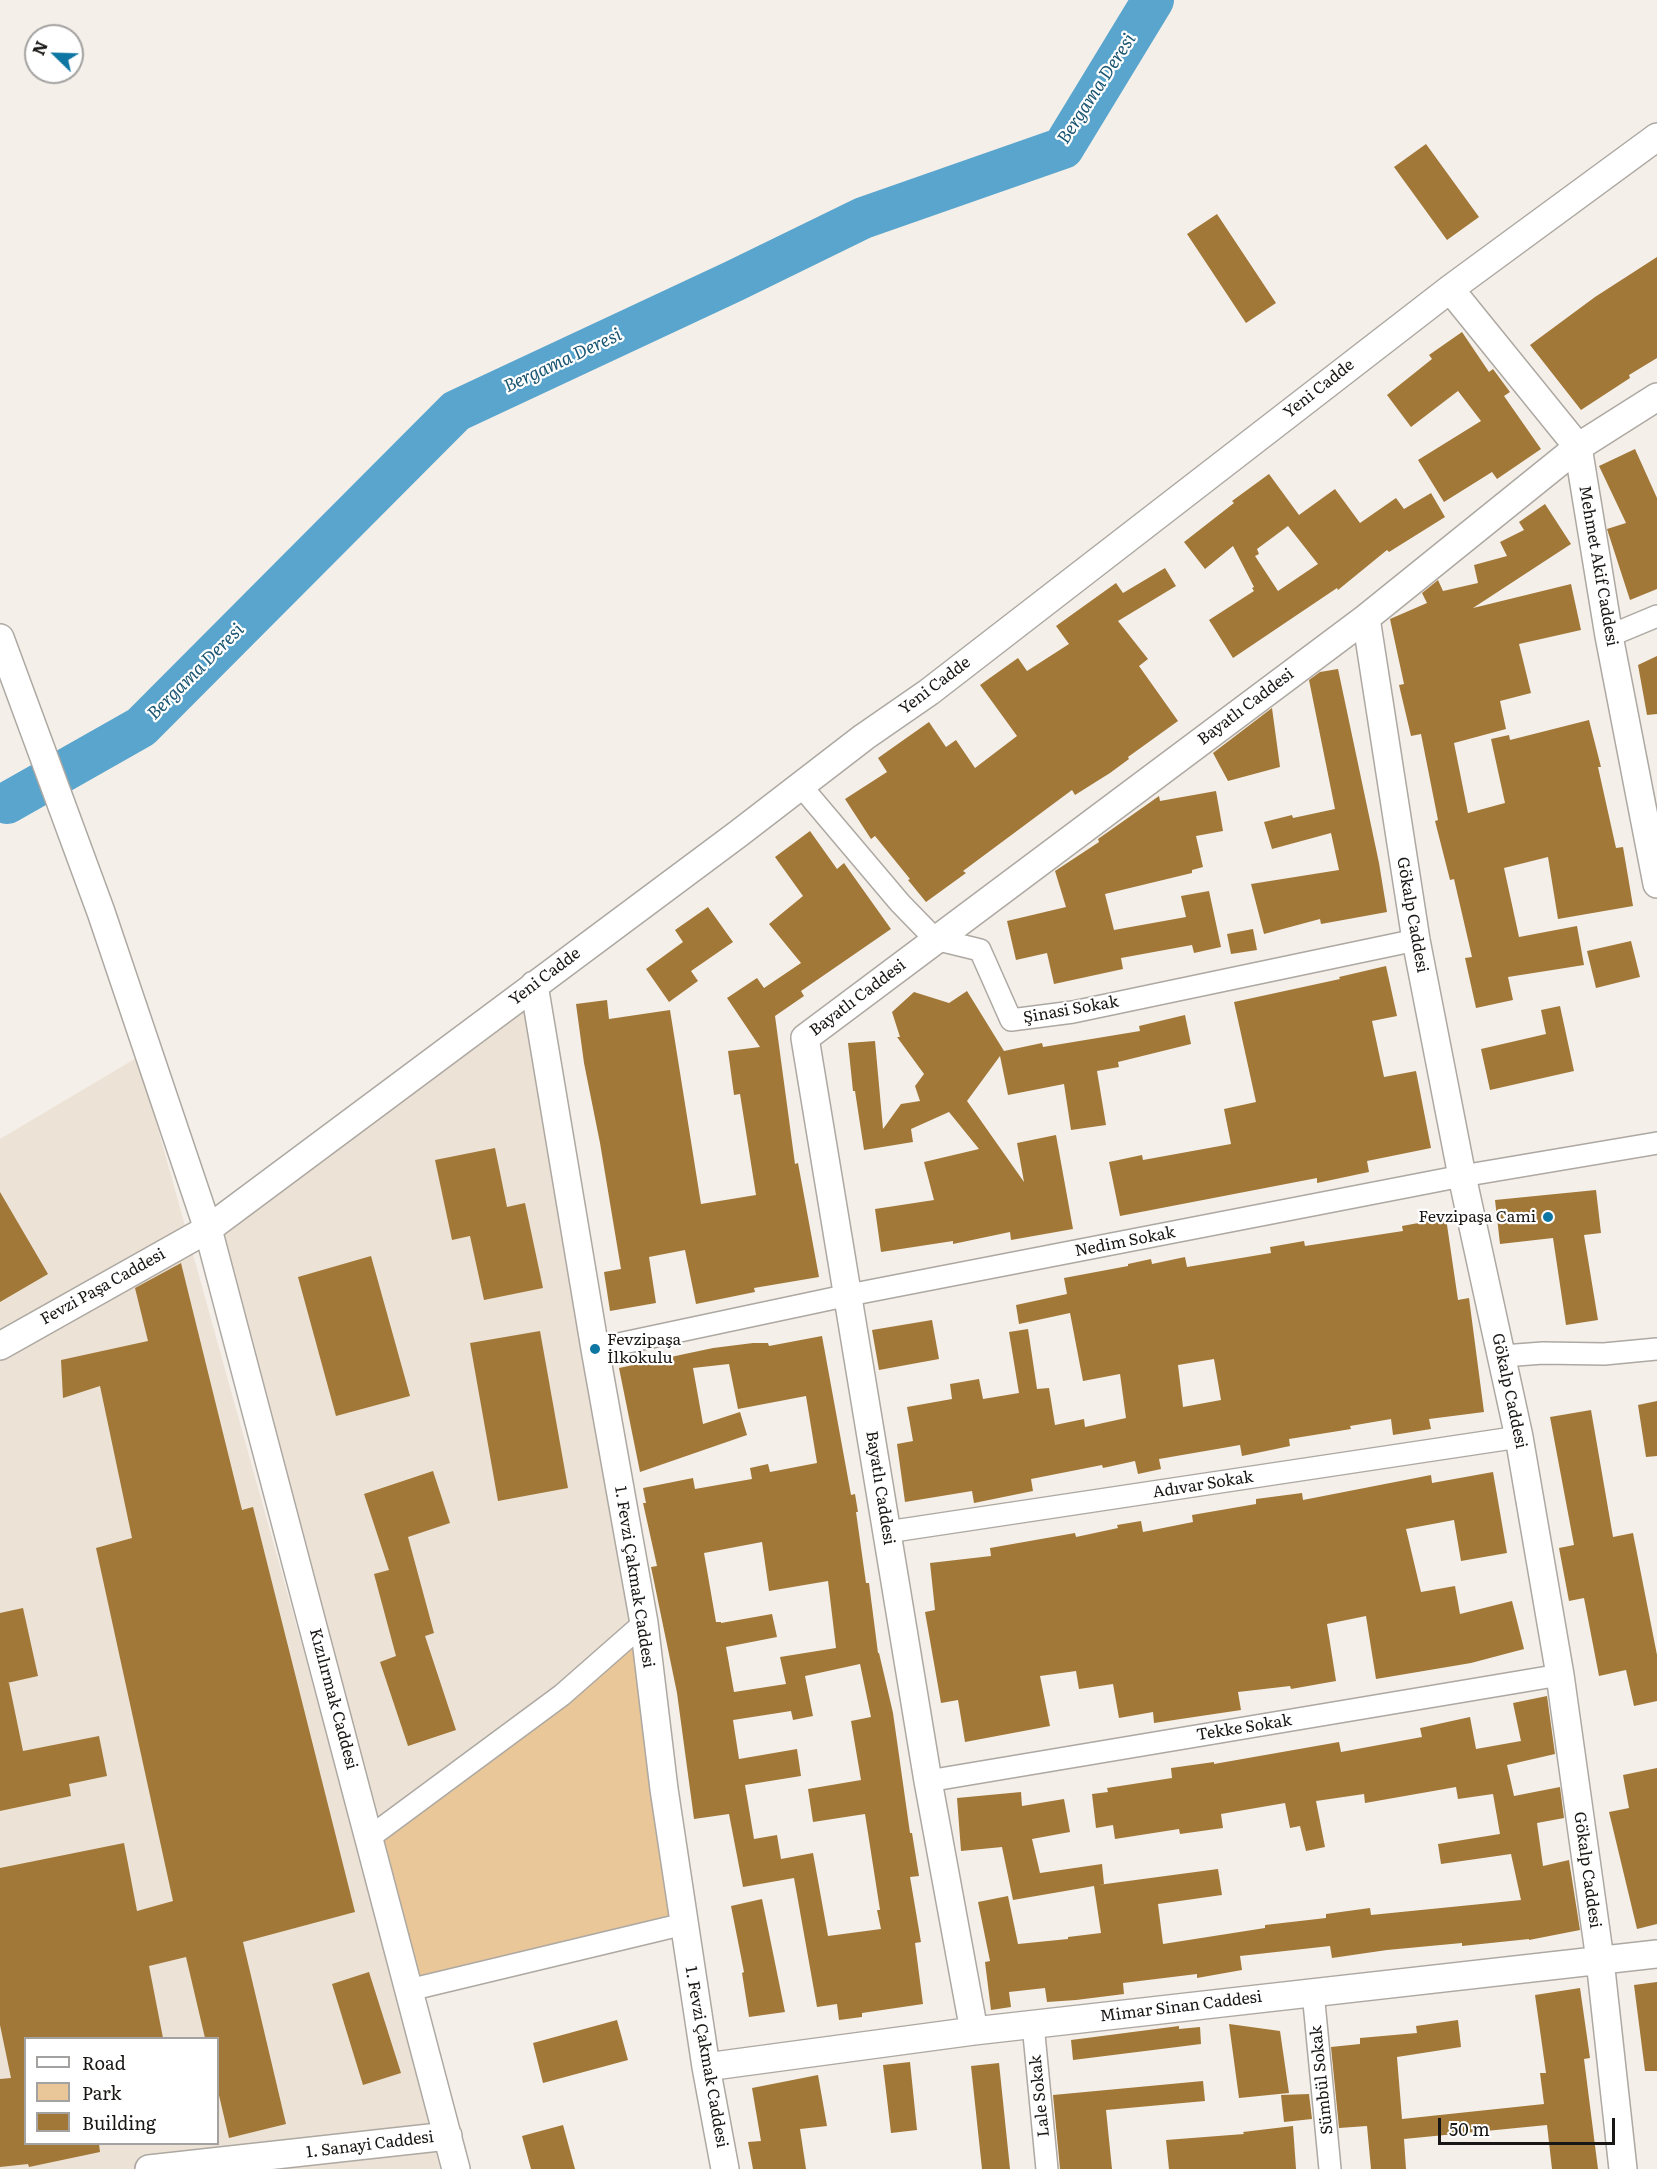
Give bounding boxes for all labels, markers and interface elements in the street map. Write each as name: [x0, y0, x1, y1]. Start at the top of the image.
north arrow: [24, 24, 84, 84]
water label: Bergama Deresi: [1053, 30, 1141, 148]
text: N: [26, 37, 53, 59]
water label: Bergama Deresi: [501, 324, 625, 398]
street label: Yeni Cadde: [1280, 355, 1358, 423]
street label: Mehmet Akif Caddesi: [1574, 484, 1622, 648]
water label: Bergama Deresi: [143, 619, 249, 725]
street label: Yeni Cadde: [896, 653, 974, 719]
street label: Bayatlı Caddesi: [1194, 665, 1298, 749]
street label: Gökalp Caddesi: [1392, 856, 1432, 974]
street label: Yeni Cadde: [506, 944, 584, 1010]
street label: Bayatlı Caddesi: [806, 956, 910, 1040]
street label: Şinasi Sokak: [1022, 992, 1120, 1028]
place label: Fevzipaşa Cami: [1418, 1207, 1536, 1227]
marker: Fevzipaşa Cami: [1541, 1210, 1555, 1224]
street label: Nedim Sokak: [1073, 1223, 1177, 1261]
street label: Fevzi Paşa Caddesi: [37, 1245, 169, 1329]
place label: Fevzipaşa İlkokulu: [607, 1330, 681, 1368]
street label: Gökalp Caddesi: [1487, 1332, 1531, 1450]
marker: Fevzipaşa İlkokulu: [588, 1342, 602, 1356]
street label: Bayatlı Caddesi: [862, 1430, 898, 1546]
street label: Adıvar Sokak: [1151, 1468, 1255, 1502]
street label: 1. Fevzi Çakmak Caddesi: [610, 1485, 658, 1669]
street label: Kızılırmak Caddesi: [305, 1626, 361, 1772]
street label: Tekke Sokak: [1195, 1711, 1293, 1745]
street label: Gökalp Caddesi: [1569, 1811, 1605, 1929]
street label: 1. Fevzi Çakmak Caddesi: [681, 1965, 731, 2149]
street label: Mimar Sinan Caddesi: [1099, 1988, 1263, 2026]
street label: Sümbül Sokak: [1307, 2024, 1337, 2136]
legend: [24, 2037, 219, 2145]
text: Road: [82, 2049, 126, 2076]
street label: Lale Sokak: [1026, 2054, 1054, 2138]
text: Park: [82, 2079, 121, 2106]
scale bar: [1441, 2106, 1618, 2144]
text: Building: [82, 2109, 156, 2136]
text: 50 m: [1449, 2115, 1490, 2142]
street label: 1. Sanayi Caddesi: [305, 2128, 435, 2162]

